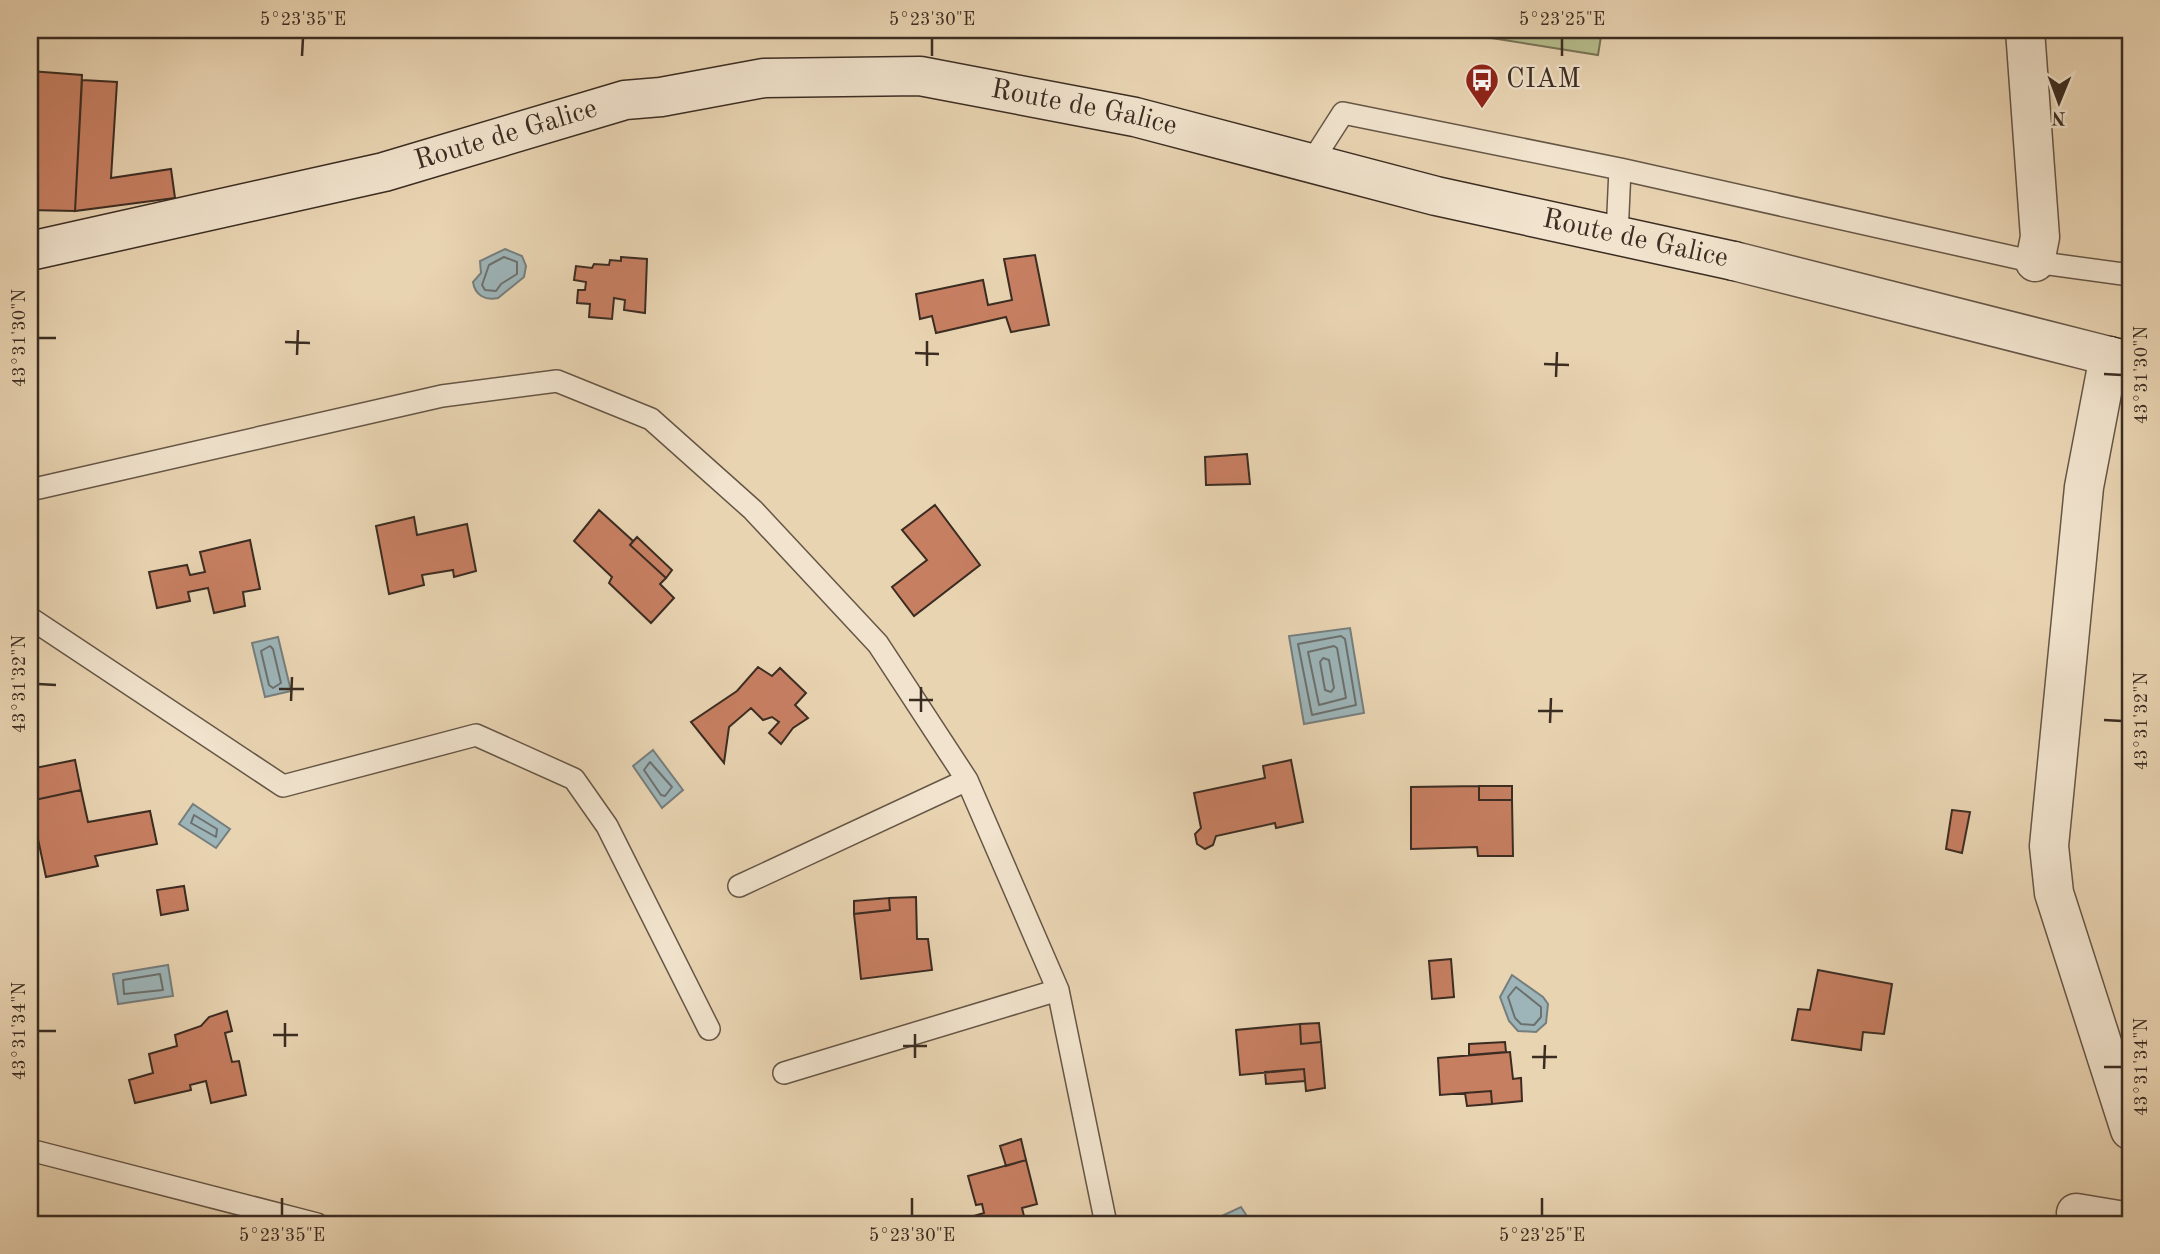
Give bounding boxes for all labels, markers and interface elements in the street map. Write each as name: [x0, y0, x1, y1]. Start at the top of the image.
text: 5°23'35"E: [260, 11, 346, 29]
text: 5°23'30"E: [889, 11, 975, 29]
text: 5°23'25"E: [1519, 11, 1605, 29]
bus stop icon: CIAM: [1463, 61, 1501, 110]
place label: CIAM: [1506, 66, 1581, 94]
north arrow: [2024, 66, 2094, 136]
street label: Route de Galice: [988, 76, 1180, 141]
street label: Route de Galice: [411, 95, 601, 176]
text: N: [2051, 107, 2066, 126]
street label: Route de Galice: [1540, 206, 1730, 273]
text: 43°31'30"N: [11, 289, 29, 387]
text: 43°31'30"N: [2133, 326, 2151, 424]
text: 43°31'32"N: [11, 635, 29, 733]
text: 43°31'32"N: [2133, 672, 2151, 770]
text: 43°31'34"N: [11, 982, 29, 1080]
text: 43°31'34"N: [2133, 1018, 2151, 1116]
text: 5°23'35"E: [239, 1227, 325, 1245]
text: 5°23'30"E: [869, 1227, 955, 1245]
text: 5°23'25"E: [1499, 1227, 1585, 1245]

